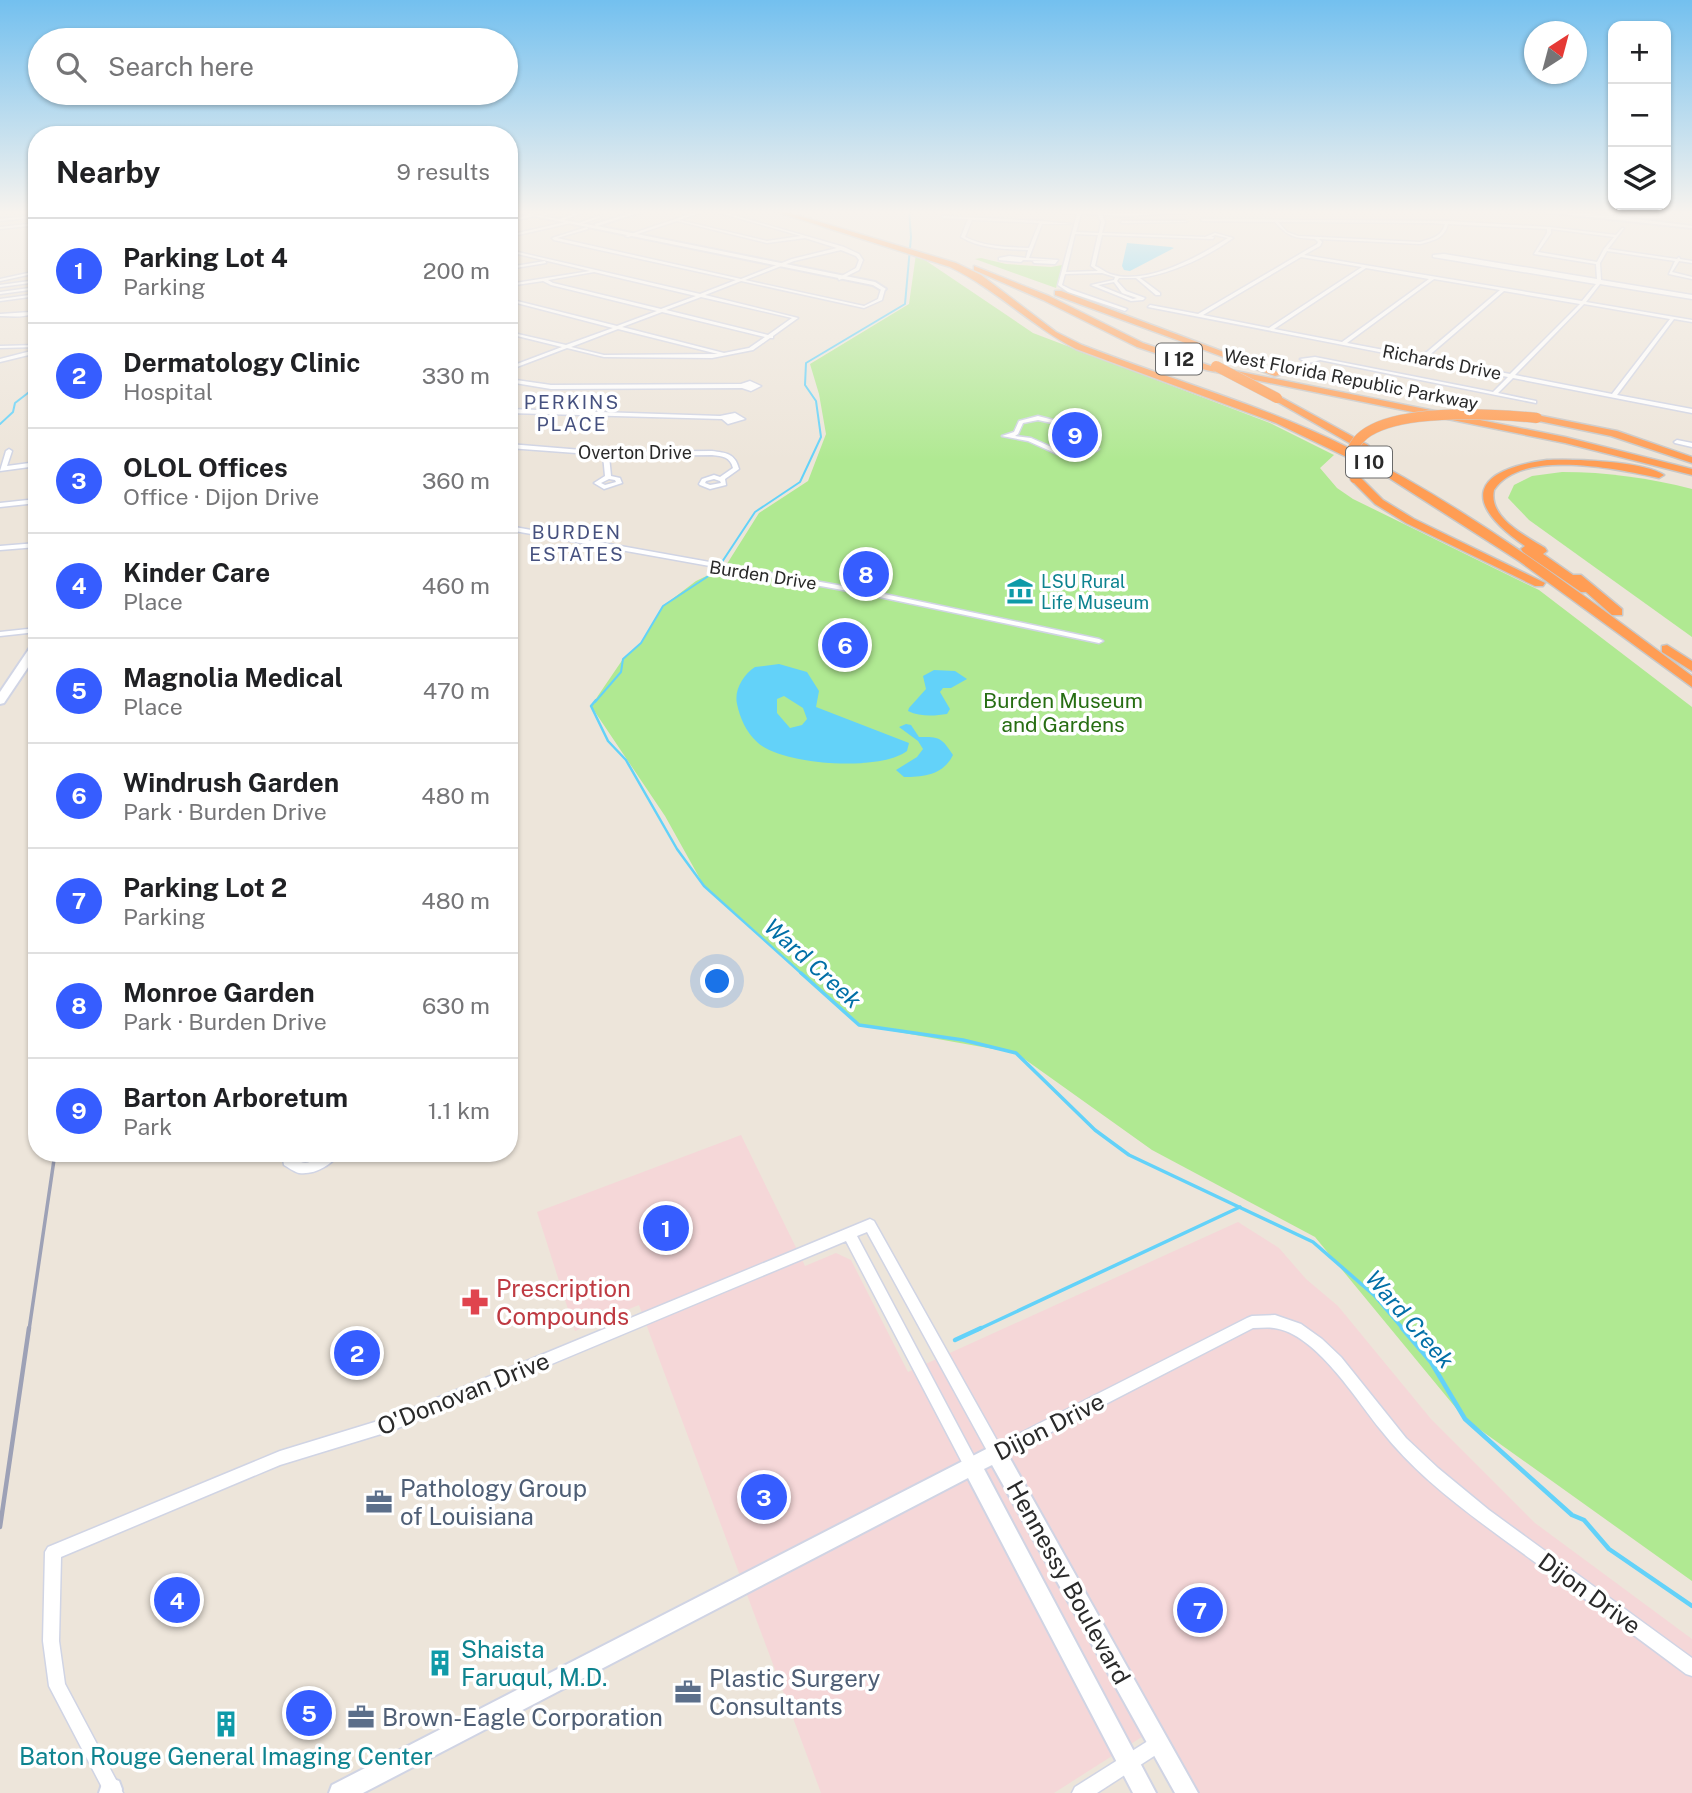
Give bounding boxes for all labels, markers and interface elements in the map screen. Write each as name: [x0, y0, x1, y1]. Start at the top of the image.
north arrow: [1524, 21, 1587, 84]
map controls: [1608, 21, 1671, 210]
button: +: [1608, 21, 1671, 84]
search box: [28, 28, 518, 105]
icon: search: [52, 48, 90, 86]
text: Search here: [108, 51, 254, 82]
button: −: [1608, 84, 1671, 147]
button: layers: [1608, 147, 1671, 210]
text: Nearby: [56, 154, 160, 190]
text: 9 results: [397, 158, 490, 185]
text: Parking Lot 4: [123, 242, 288, 273]
text: 1: [74, 257, 84, 284]
text: 200 m: [423, 257, 490, 284]
text: Parking: [123, 273, 205, 300]
street label: Richards Drive: [1381, 340, 1503, 384]
road number: I 12: [1156, 344, 1202, 374]
street label: West Florida Republic Parkway: [1222, 344, 1480, 414]
text: Dermatology Clinic: [123, 347, 360, 378]
text: 2: [72, 362, 86, 389]
text: 330 m: [422, 362, 490, 389]
text: Hospital: [123, 378, 213, 405]
district label: PERKINS PLACE: [524, 391, 620, 435]
pin: 9: [1052, 409, 1098, 461]
street label: Overton Drive: [578, 442, 692, 463]
road number: I 10: [1346, 446, 1392, 477]
text: OLOL Offices: [123, 452, 288, 483]
text: 3: [71, 467, 87, 494]
text: 360 m: [422, 467, 490, 494]
text: Office · Dijon Drive: [123, 483, 319, 510]
district label: BURDEN ESTATES: [529, 521, 625, 565]
pin: 8: [843, 548, 889, 600]
street label: Burden Drive: [708, 556, 818, 594]
text: Kinder Care: [123, 557, 270, 588]
place label: LSU Rural Life Museum: [1041, 571, 1149, 613]
text: 4: [71, 572, 87, 599]
text: 460 m: [422, 572, 490, 599]
museum icon: LSU Rural Life Museum: [1005, 576, 1035, 606]
text: Place: [123, 588, 183, 615]
pin: 6: [822, 619, 868, 671]
text: Magnolia Medical: [123, 662, 343, 693]
text: 5: [71, 677, 87, 704]
text: 470 m: [423, 677, 490, 704]
park label: Burden Museum and Gardens: [983, 688, 1143, 737]
text: Place: [123, 693, 183, 720]
text: Windrush Garden: [123, 767, 339, 798]
text: 6: [71, 782, 87, 809]
text: 480 m: [421, 782, 490, 809]
text: Park · Burden Drive: [123, 798, 327, 825]
text: Parking Lot 2: [123, 872, 287, 903]
text: 7: [72, 887, 86, 914]
text: 480 m: [421, 887, 490, 914]
text: Parking: [123, 903, 205, 930]
water label: Ward Creek: [759, 913, 867, 1014]
your location: [700, 964, 734, 998]
text: Monroe Garden: [123, 977, 315, 1008]
text: 8: [71, 992, 87, 1019]
text: 630 m: [422, 992, 490, 1019]
text: Park · Burden Drive: [123, 1008, 327, 1035]
text: Barton Arboretum: [123, 1082, 348, 1113]
text: 9: [71, 1097, 87, 1124]
text: 1.1 km: [428, 1097, 490, 1124]
text: Park: [123, 1113, 172, 1140]
pin: 1: [643, 1202, 689, 1254]
water label: Ward Creek: [1360, 1265, 1460, 1374]
place label: Prescription Compounds: [496, 1274, 631, 1330]
pharmacy icon: Prescription Compounds: [460, 1287, 490, 1317]
pin: 2: [334, 1327, 380, 1379]
street label: O'Donovan Drive: [373, 1346, 553, 1440]
street label: Dijon Drive: [989, 1386, 1109, 1466]
pin: 3: [741, 1471, 787, 1523]
place label: Pathology Group of Louisiana: [400, 1474, 587, 1530]
street label: Hennessy Boulevard: [1001, 1475, 1137, 1689]
office icon: Pathology Group of Louisiana: [364, 1487, 394, 1517]
street label: Dijon Drive: [1533, 1547, 1647, 1639]
pin: 4: [154, 1574, 200, 1626]
pin: 7: [1177, 1584, 1223, 1636]
place label: Shaista Faruqul, M.D.: [461, 1635, 607, 1691]
building icon: Shaista Faruqul, M.D.: [425, 1648, 455, 1678]
place label: Plastic Surgery Consultants: [709, 1664, 880, 1720]
office icon: Plastic Surgery Consultants: [673, 1677, 703, 1707]
pin: 5: [286, 1687, 332, 1739]
office icon: Brown-Eagle Corporation: [346, 1702, 376, 1732]
place label: Brown-Eagle Corporation: [382, 1703, 663, 1731]
building icon: Baton Rouge General Imaging Center: [211, 1709, 241, 1739]
place label: Baton Rouge General Imaging Center: [19, 1742, 433, 1770]

